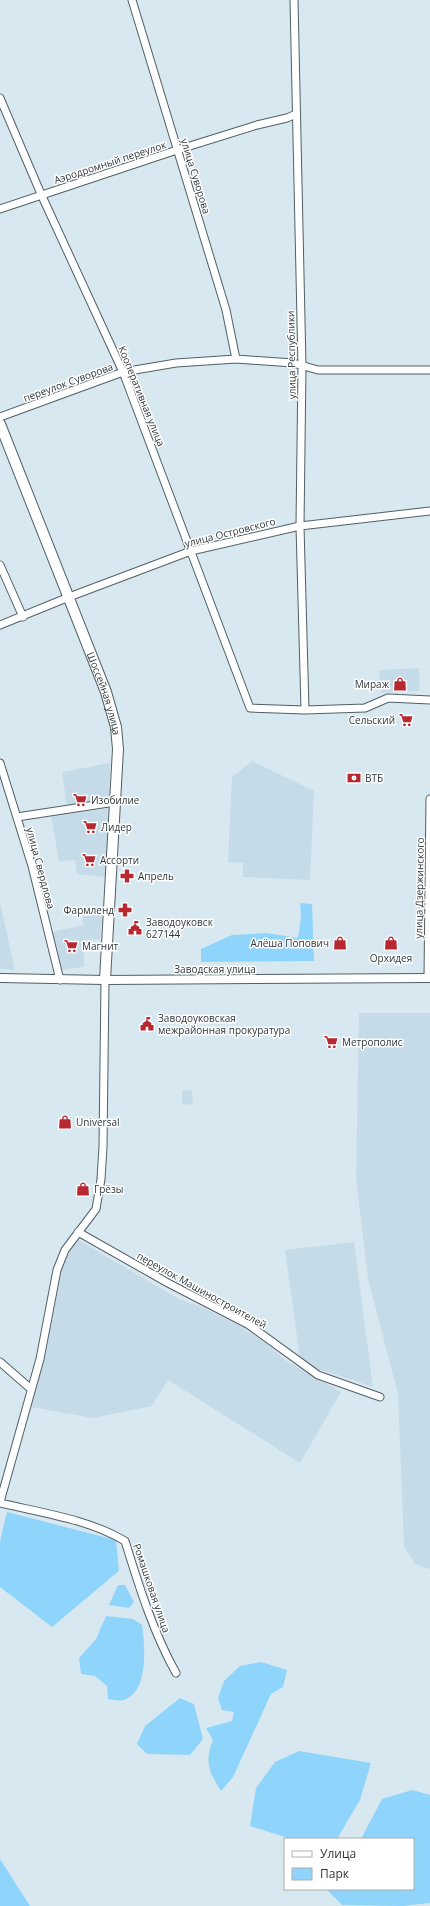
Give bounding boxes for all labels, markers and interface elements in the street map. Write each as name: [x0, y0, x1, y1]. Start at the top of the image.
street label: Аэродромный переулок: [52, 137, 169, 187]
street label: улица Суворова: [178, 137, 214, 215]
street label: улица Республики: [283, 311, 299, 399]
street label: Кооперативная улица: [115, 344, 169, 448]
street label: переулок Суворова: [21, 359, 115, 405]
street label: улица Островского: [183, 514, 277, 550]
street label: Шоссейная улица: [84, 650, 124, 735]
shop icon: Мираж: [392, 676, 408, 692]
place label: Мираж: [355, 677, 390, 691]
supermarket icon: Сельский: [398, 712, 414, 728]
place label: Сельский: [349, 713, 395, 727]
bank icon: ВТБ: [346, 770, 362, 786]
place label: ВТБ: [365, 771, 383, 785]
supermarket icon: Изобилие: [72, 792, 88, 808]
place label: Изобилие: [91, 793, 140, 807]
supermarket icon: Лидер: [82, 819, 98, 835]
place label: Лидер: [101, 820, 132, 834]
street label: улица Свердлова: [23, 826, 59, 910]
street label: улица Дзержинского: [411, 837, 427, 939]
supermarket icon: Ассорти: [81, 852, 97, 868]
place label: Ассорти: [100, 853, 139, 867]
pharmacy icon: Апрель: [119, 868, 135, 884]
place label: Апрель: [138, 869, 174, 883]
pharmacy icon: Фармленд: [117, 902, 133, 918]
place label: Фармленд: [64, 903, 114, 917]
place label: Заводоуковск 627144: [146, 915, 214, 941]
public building icon: Заводоуковск 627144: [127, 920, 143, 936]
shop icon: Алёша Попович: [332, 935, 348, 951]
shop icon: Орхидея: [383, 935, 399, 951]
place label: Алёша Попович: [251, 936, 329, 950]
supermarket icon: Магнит: [63, 938, 79, 954]
place label: Магнит: [82, 939, 119, 953]
place label: Орхидея: [370, 951, 412, 965]
street label: Заводская улица: [174, 962, 256, 976]
place label: Заводоуковская межрайонная прокуратура: [158, 1011, 290, 1037]
public building icon: Заводоуковская межрайонная прокуратура: [139, 1016, 155, 1032]
supermarket icon: Метрополис: [323, 1034, 339, 1050]
place label: Метрополис: [342, 1035, 403, 1049]
shop icon: Universal: [57, 1114, 73, 1130]
place label: Universal: [76, 1115, 120, 1129]
shop icon: Грёзы: [75, 1181, 91, 1197]
place label: Грёзы: [94, 1182, 123, 1196]
street label: переулок Машиностроителей: [135, 1248, 269, 1332]
street label: Ромашковая улица: [130, 1542, 174, 1634]
legend: [284, 1838, 414, 1890]
text: Улица: [320, 1845, 356, 1862]
text: Парк: [320, 1865, 350, 1882]

